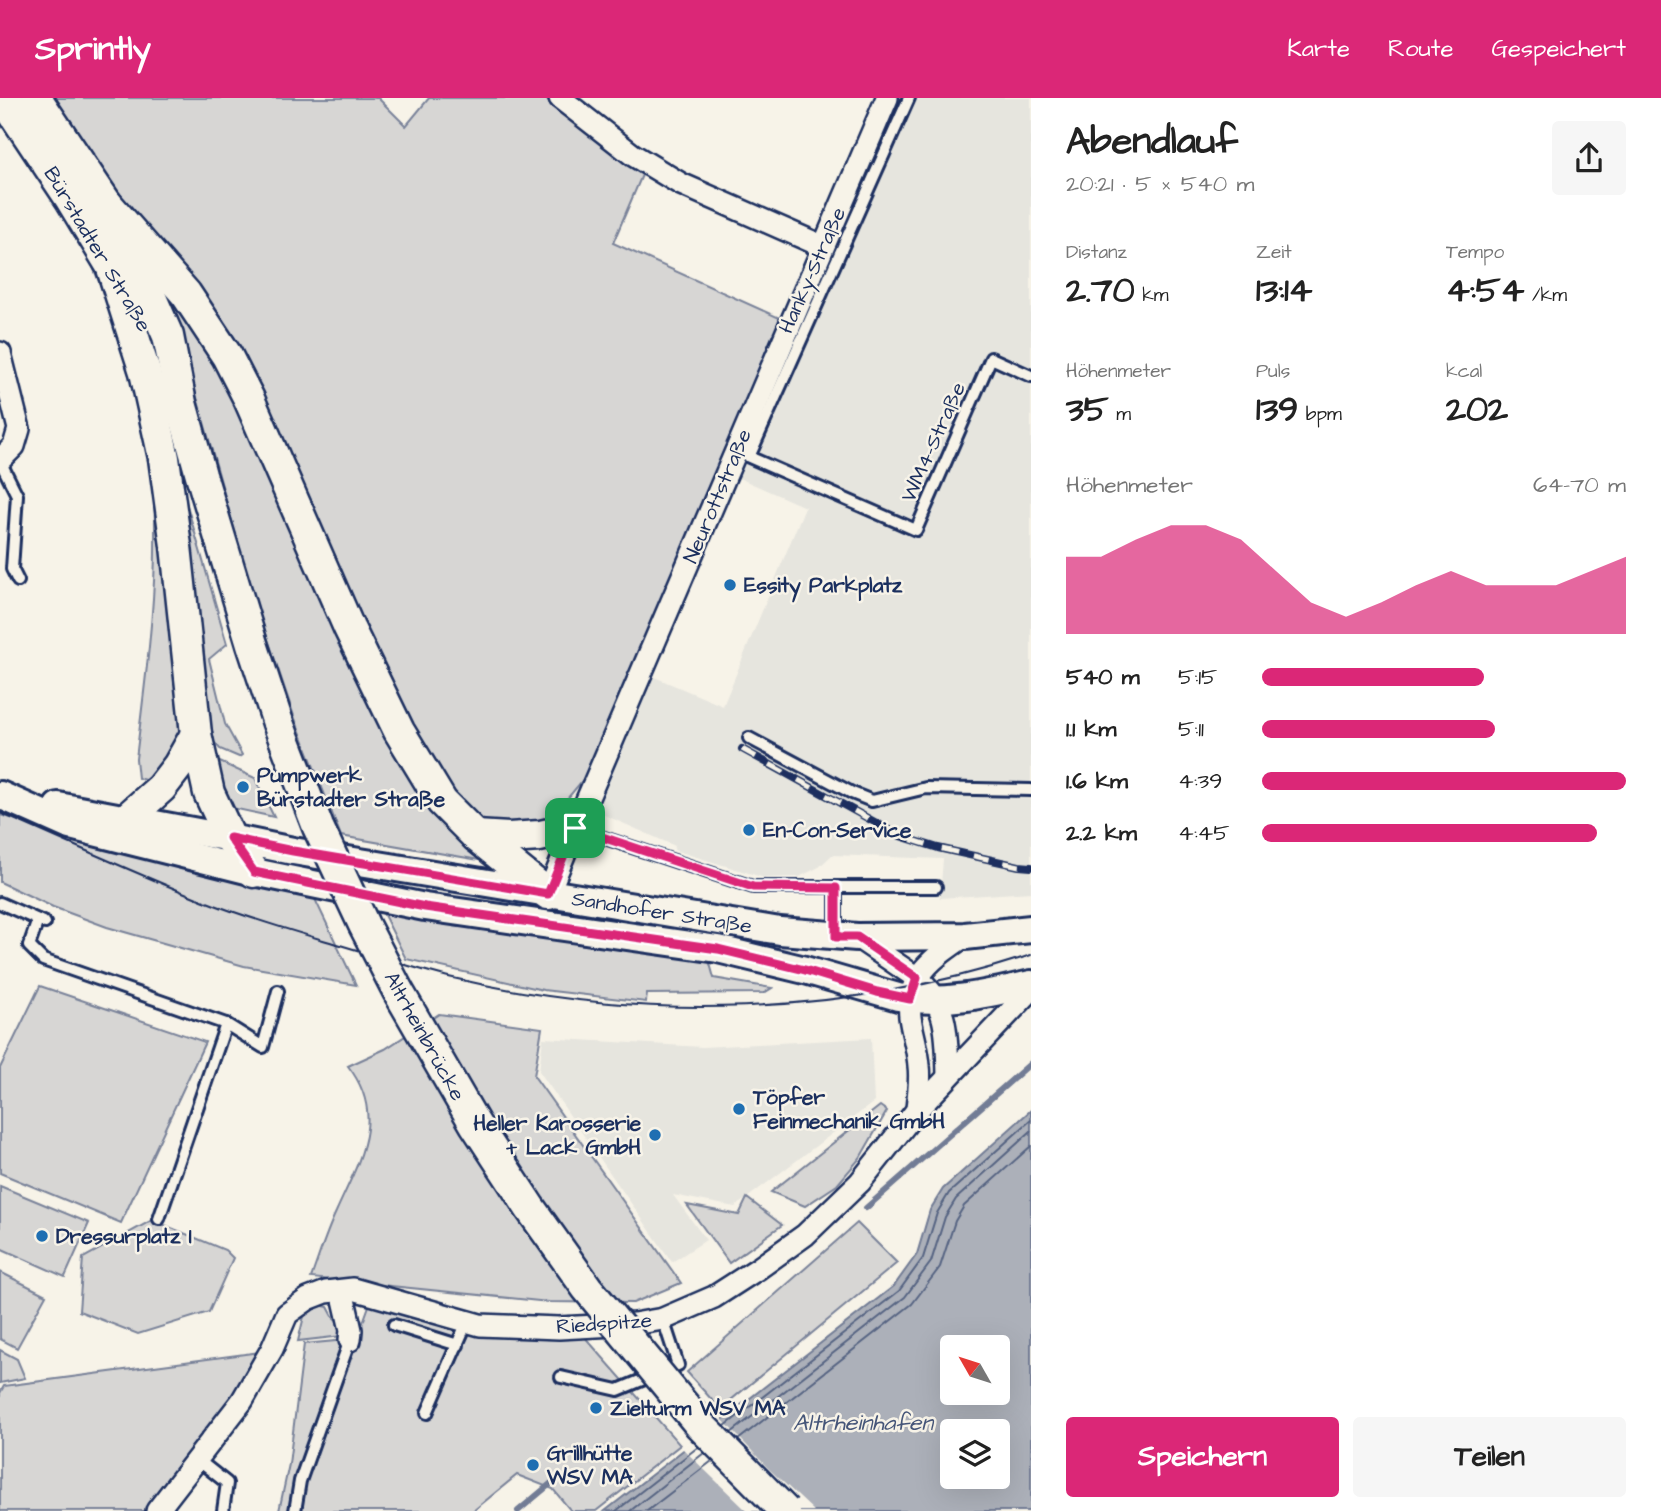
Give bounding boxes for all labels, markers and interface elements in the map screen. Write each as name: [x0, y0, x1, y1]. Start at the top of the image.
text: Sprintly: [35, 26, 151, 72]
text: Karte: [1287, 32, 1350, 66]
text: Route: [1388, 32, 1453, 66]
text: Gespeichert: [1491, 32, 1626, 66]
text: Abendlauf: [1066, 116, 1238, 168]
button: share: [1552, 121, 1626, 195]
street label: Bürstadter Straße: [37, 161, 158, 337]
text: 20:21 · 5 × 540 m: [1066, 168, 1254, 200]
street label: Hanky-Straße: [772, 202, 855, 339]
text: Distanz: [1066, 239, 1127, 266]
text: Zeit: [1256, 239, 1292, 266]
text: Tempo: [1446, 239, 1504, 266]
text: 2.70: [1066, 266, 1135, 315]
text: 13:14: [1256, 266, 1312, 315]
text: 4:54: [1446, 266, 1524, 315]
text: km: [1135, 282, 1169, 309]
text: /km: [1524, 282, 1567, 309]
text: Höhenmeter: [1066, 358, 1171, 385]
text: Puls: [1256, 358, 1290, 385]
text: kcal: [1446, 358, 1482, 385]
street label: WM4-Straße: [894, 378, 973, 507]
text: 35: [1066, 385, 1109, 434]
text: 139: [1256, 385, 1298, 434]
text: 202: [1446, 385, 1508, 434]
text: m: [1109, 401, 1131, 428]
text: bpm: [1298, 401, 1342, 428]
street label: Neurottstraße: [676, 425, 759, 568]
text: Höhenmeter: [1066, 469, 1193, 501]
text: 64–70 m: [1533, 469, 1626, 501]
place label: Essity Parkplatz: [744, 571, 903, 603]
marker: Essity Parkplatz: [722, 577, 738, 593]
text: 540 m: [1066, 661, 1140, 693]
text: 5:15: [1178, 661, 1217, 693]
text: 1.1 km: [1066, 713, 1116, 745]
text: 5:11: [1178, 713, 1204, 745]
place label: Pumpwerk Bürstadter Straße: [257, 761, 446, 814]
text: 1.6 km: [1066, 765, 1128, 797]
text: 4:39: [1178, 765, 1222, 797]
marker: Pumpwerk Bürstadter Straße: [235, 779, 251, 795]
pin: [545, 798, 605, 858]
icon: arrive: [556, 809, 594, 847]
place label: En-Con-Service: [763, 816, 912, 845]
text: 2.2 km: [1066, 817, 1137, 849]
text: 4:45: [1178, 817, 1229, 849]
marker: En-Con-Service: [741, 822, 757, 838]
street label: Sandhofer Straße: [570, 884, 754, 941]
street label: Altrheinbrücke: [377, 966, 472, 1106]
place label: Töpfer Feinmechanik GmbH: [752, 1083, 945, 1136]
marker: Töpfer Feinmechanik GmbH: [731, 1101, 747, 1117]
place label: Heller Karosserie + Lack GmbH: [474, 1109, 642, 1162]
marker: Heller Karosserie + Lack GmbH: [647, 1127, 663, 1143]
place label: Dressurplatz I: [56, 1222, 192, 1252]
marker: Dressurplatz I: [34, 1228, 50, 1244]
street label: Riedspitze: [555, 1306, 653, 1342]
north arrow: [940, 1335, 1010, 1405]
map controls: [940, 1335, 1010, 1489]
place label: Zielturm WSV MA: [610, 1394, 786, 1423]
marker: Zielturm WSV MA: [588, 1400, 604, 1416]
water label: Altrheinhafen: [793, 1407, 935, 1439]
button: Speichern: [1066, 1417, 1339, 1497]
button: Teilen: [1353, 1417, 1626, 1497]
button: layers: [940, 1419, 1010, 1489]
place label: Grillhütte WSV MA: [546, 1439, 633, 1492]
marker: Grillhütte WSV MA: [525, 1457, 541, 1473]

